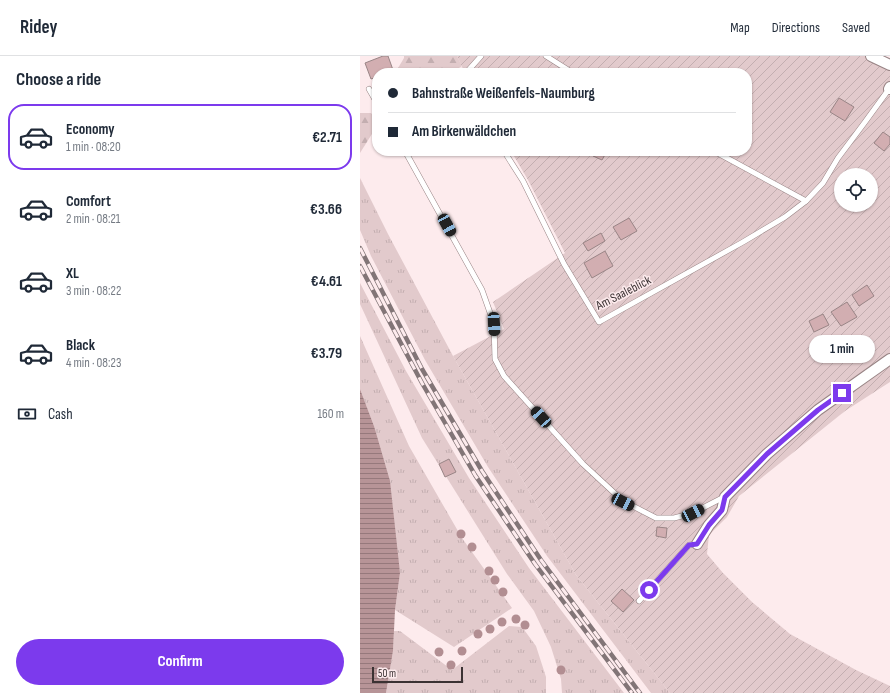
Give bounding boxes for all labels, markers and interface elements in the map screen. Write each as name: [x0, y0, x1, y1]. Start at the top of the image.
text: Ridey: [20, 16, 57, 39]
text: Map: [730, 19, 750, 36]
text: Directions: [772, 19, 820, 36]
text: Saved: [842, 19, 870, 36]
text: Choose a ride: [16, 69, 101, 90]
text: Bahnstraße Weißenfels-Naumburg: [412, 84, 595, 103]
icon: car: [18, 119, 54, 155]
text: Economy: [66, 120, 115, 139]
text: Am Birkenwäldchen: [412, 122, 516, 141]
text: €2.71: [312, 128, 342, 147]
text: 1 min · 08:20: [66, 139, 121, 155]
map controls: [834, 168, 878, 212]
button: locate: [834, 168, 878, 212]
icon: car: [18, 191, 54, 227]
text: Comfort: [66, 192, 111, 211]
text: €3.66: [310, 200, 342, 219]
text: 2 min · 08:21: [66, 211, 120, 227]
car: [436, 212, 458, 238]
icon: car: [18, 263, 54, 299]
text: XL: [66, 264, 79, 283]
text: €4.61: [311, 272, 342, 291]
street label: Am Saaleblick: [592, 272, 654, 314]
text: 3 min · 08:22: [66, 283, 121, 299]
car: [487, 312, 501, 336]
icon: car: [18, 335, 54, 371]
callout: 1 min: [809, 335, 875, 363]
text: Black: [66, 336, 95, 355]
text: 1 min: [830, 341, 854, 357]
text: €3.79: [311, 344, 342, 363]
text: 4 min · 08:23: [66, 355, 121, 371]
route end: [833, 384, 851, 402]
icon: cash: [16, 403, 38, 425]
car: [529, 404, 553, 430]
text: Cash: [48, 405, 73, 424]
text: 160 m: [318, 406, 344, 422]
car: [610, 491, 636, 513]
car: [680, 502, 706, 524]
route start: [640, 581, 658, 599]
button: Confirm: [16, 639, 344, 685]
scale bar: [372, 665, 463, 684]
text: 50 m: [378, 667, 396, 680]

